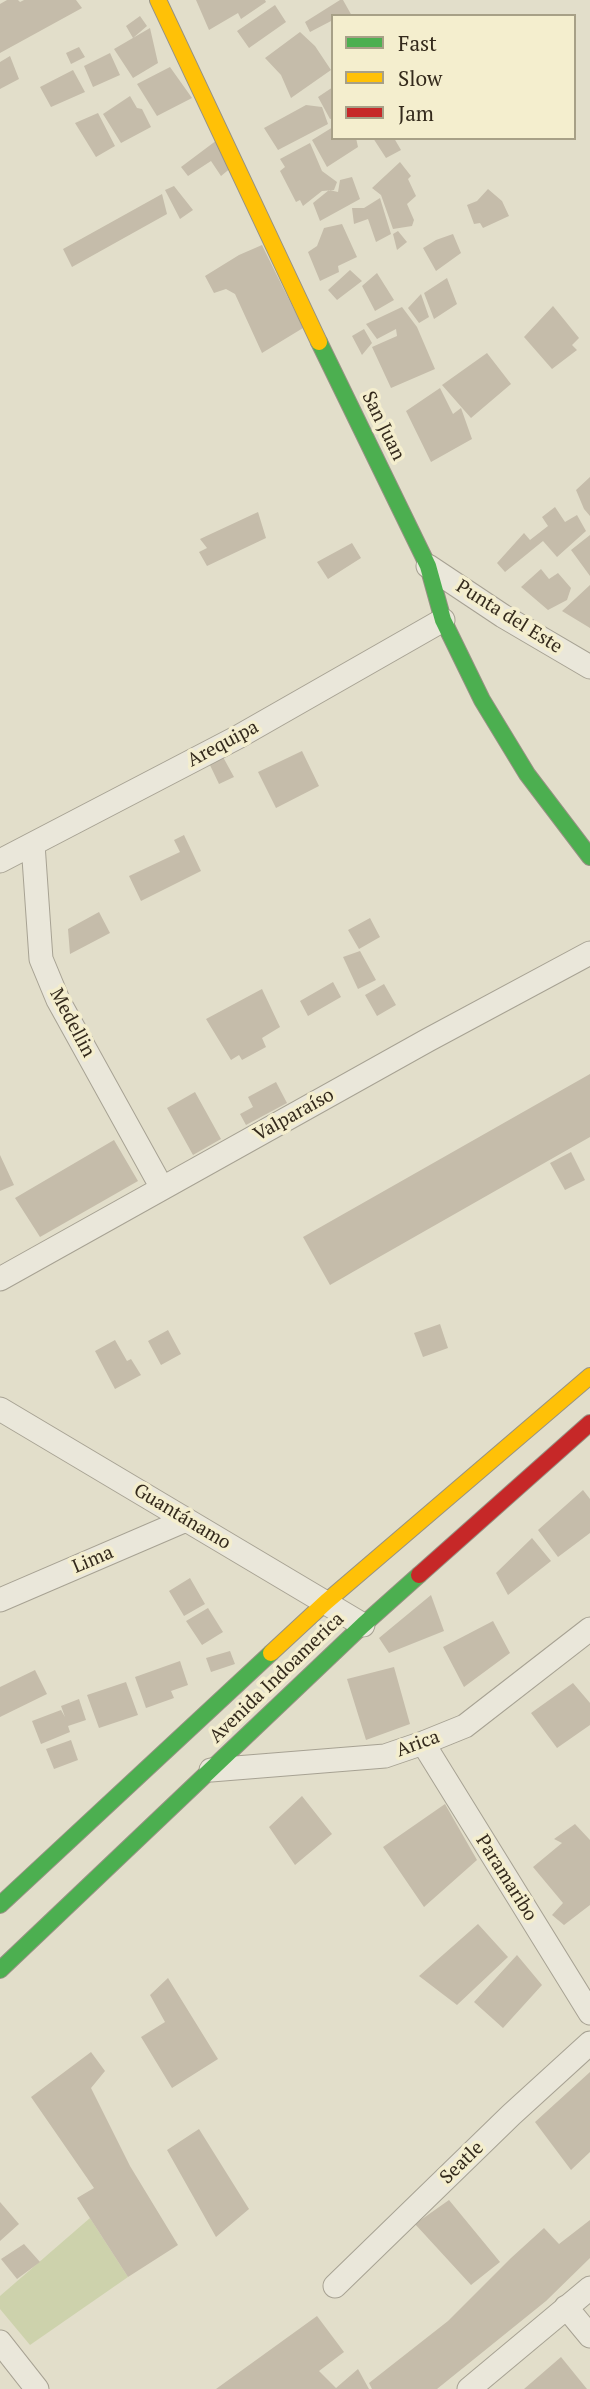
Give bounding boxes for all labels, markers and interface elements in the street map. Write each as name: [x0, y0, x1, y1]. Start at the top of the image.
legend: [331, 14, 576, 140]
text: Fast: [398, 29, 437, 57]
text: Slow: [398, 64, 442, 92]
text: Jam: [398, 99, 434, 127]
street label: San Juan: [357, 388, 409, 464]
street label: Punta del Este: [452, 575, 566, 659]
street label: Arequipa: [184, 716, 262, 772]
street label: Medellin: [44, 985, 100, 1061]
street label: Valparaíso: [250, 1084, 338, 1146]
street label: Guantánamo: [129, 1479, 235, 1555]
street label: Lima: [69, 1541, 117, 1579]
street label: Avenida Indoamerica: [205, 1608, 349, 1748]
street label: Arica: [393, 1726, 443, 1762]
street label: Paramaribo: [470, 1831, 542, 1925]
street label: Seatle: [436, 2137, 488, 2189]

